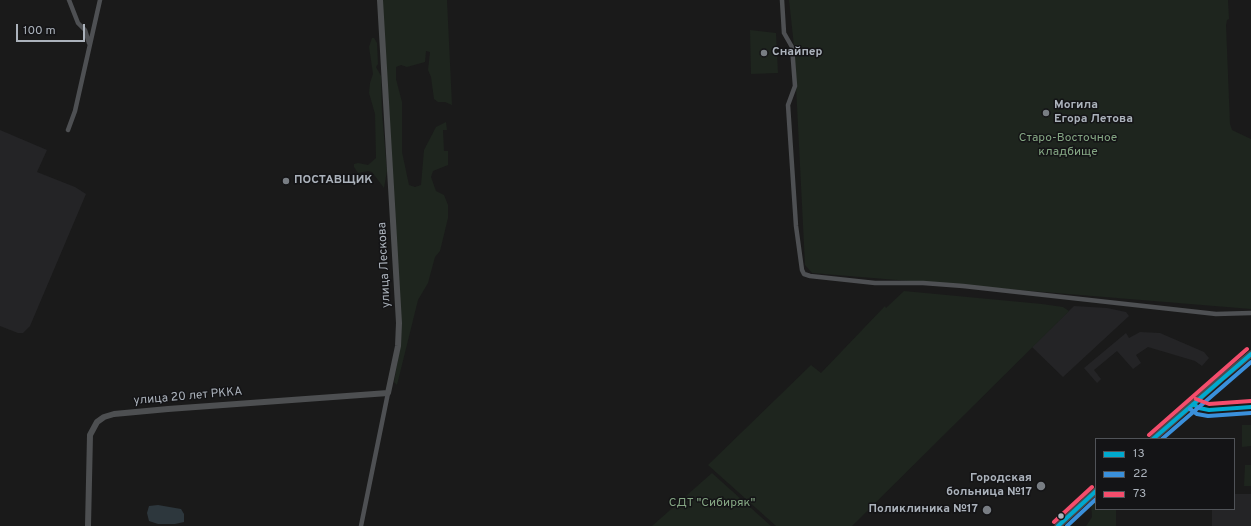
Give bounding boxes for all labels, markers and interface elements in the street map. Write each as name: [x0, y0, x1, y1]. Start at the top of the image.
scale bar: [18, 16, 87, 42]
text: 100 m: [23, 23, 56, 39]
place label: Снайпер: [772, 46, 822, 60]
marker: Снайпер: [759, 48, 769, 58]
place label: Могила Егора Летова: [1054, 99, 1133, 127]
marker: Могила Егора Летова: [1041, 108, 1051, 118]
park label: Старо-Восточное кладбище: [1019, 132, 1117, 160]
place label: ПОСТАВЩИК: [294, 174, 373, 188]
marker: ПОСТАВЩИК: [281, 176, 291, 186]
street label: улица Лескова: [376, 222, 394, 308]
street label: улица 20 лет РККА: [133, 385, 243, 409]
legend: [1095, 438, 1235, 510]
text: 13: [1133, 446, 1145, 462]
text: 22: [1133, 466, 1148, 482]
place label: Городская больница №17: [946, 472, 1032, 500]
marker: Городская больница №17: [1035, 480, 1047, 492]
text: 73: [1133, 486, 1146, 502]
park label: СДТ "Сибиряк": [669, 497, 755, 511]
place label: Поликлиника №17: [869, 503, 978, 517]
marker: Поликлиника №17: [981, 504, 993, 516]
unlabelled marker: [1056, 511, 1066, 521]

